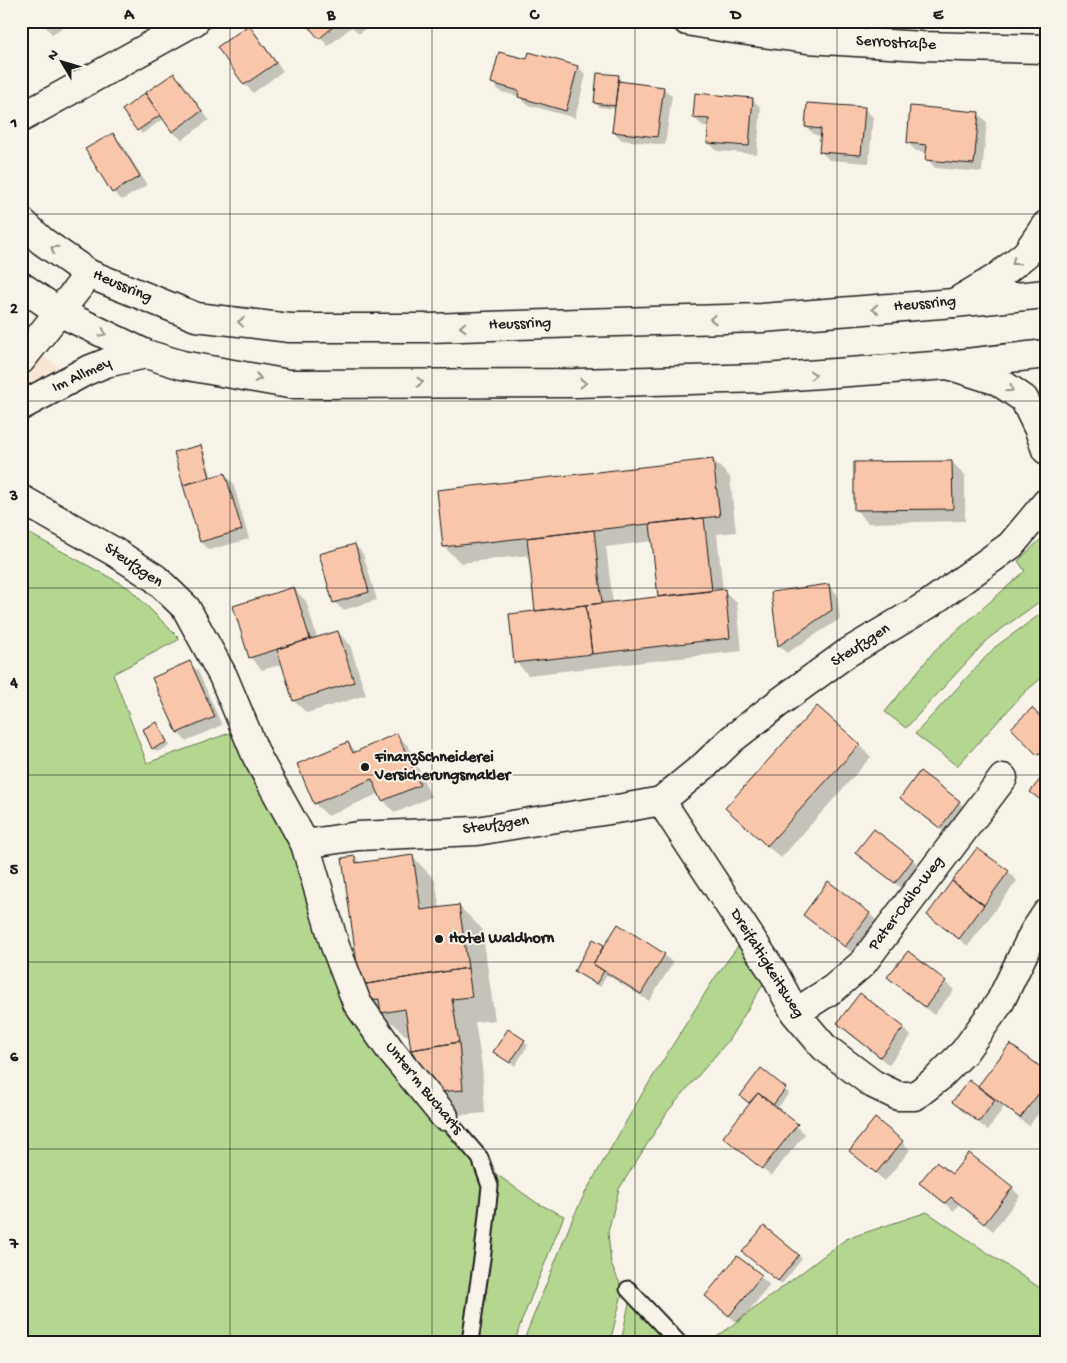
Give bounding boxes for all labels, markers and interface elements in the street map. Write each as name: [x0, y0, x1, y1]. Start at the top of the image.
text: A: [123, 7, 135, 26]
text: B: [326, 7, 336, 26]
text: C: [529, 7, 540, 26]
text: D: [729, 7, 742, 26]
text: E: [933, 7, 944, 26]
street label: Serrostraße: [855, 32, 937, 56]
north arrow: [38, 38, 88, 88]
text: N: [44, 47, 63, 64]
text: 1: [10, 115, 17, 134]
one-way arrow: [50, 246, 60, 255]
one-way arrow: [1012, 257, 1021, 265]
street label: Heussring: [90, 266, 154, 308]
street label: Heussring: [893, 293, 957, 317]
text: 2: [10, 301, 18, 320]
one-way arrow: [871, 303, 879, 314]
street label: Heussring: [488, 314, 552, 336]
one-way arrow: [709, 314, 716, 324]
one-way arrow: [237, 317, 245, 328]
one-way arrow: [459, 322, 466, 332]
one-way arrow: [98, 327, 107, 337]
street label: Im Allmey: [49, 354, 115, 398]
one-way arrow: [809, 370, 817, 381]
one-way arrow: [254, 373, 263, 383]
one-way arrow: [416, 377, 424, 388]
one-way arrow: [579, 378, 587, 388]
one-way arrow: [1004, 383, 1014, 392]
text: 3: [9, 488, 18, 507]
street label: Steufzgen: [100, 539, 166, 593]
street label: Steufzgen: [828, 620, 894, 672]
text: 4: [9, 675, 18, 694]
place label: FinanzSchneiderei Versicherungsmakler: [374, 749, 512, 786]
marker: FinanzSchneiderei Versicherungsmakler: [359, 761, 371, 773]
street label: Steufzgen: [462, 812, 531, 840]
street label: Pater-Odilo-Weg: [865, 853, 949, 956]
text: 5: [10, 862, 19, 881]
street label: Dreifaltigkeitsweg: [724, 905, 807, 1022]
place label: Hotel Waldhorn: [449, 930, 554, 949]
marker: Hotel Waldhorn: [433, 933, 445, 945]
street label: Unter'm Bucharts: [380, 1039, 467, 1140]
text: 6: [10, 1049, 19, 1068]
text: 7: [9, 1236, 19, 1255]

